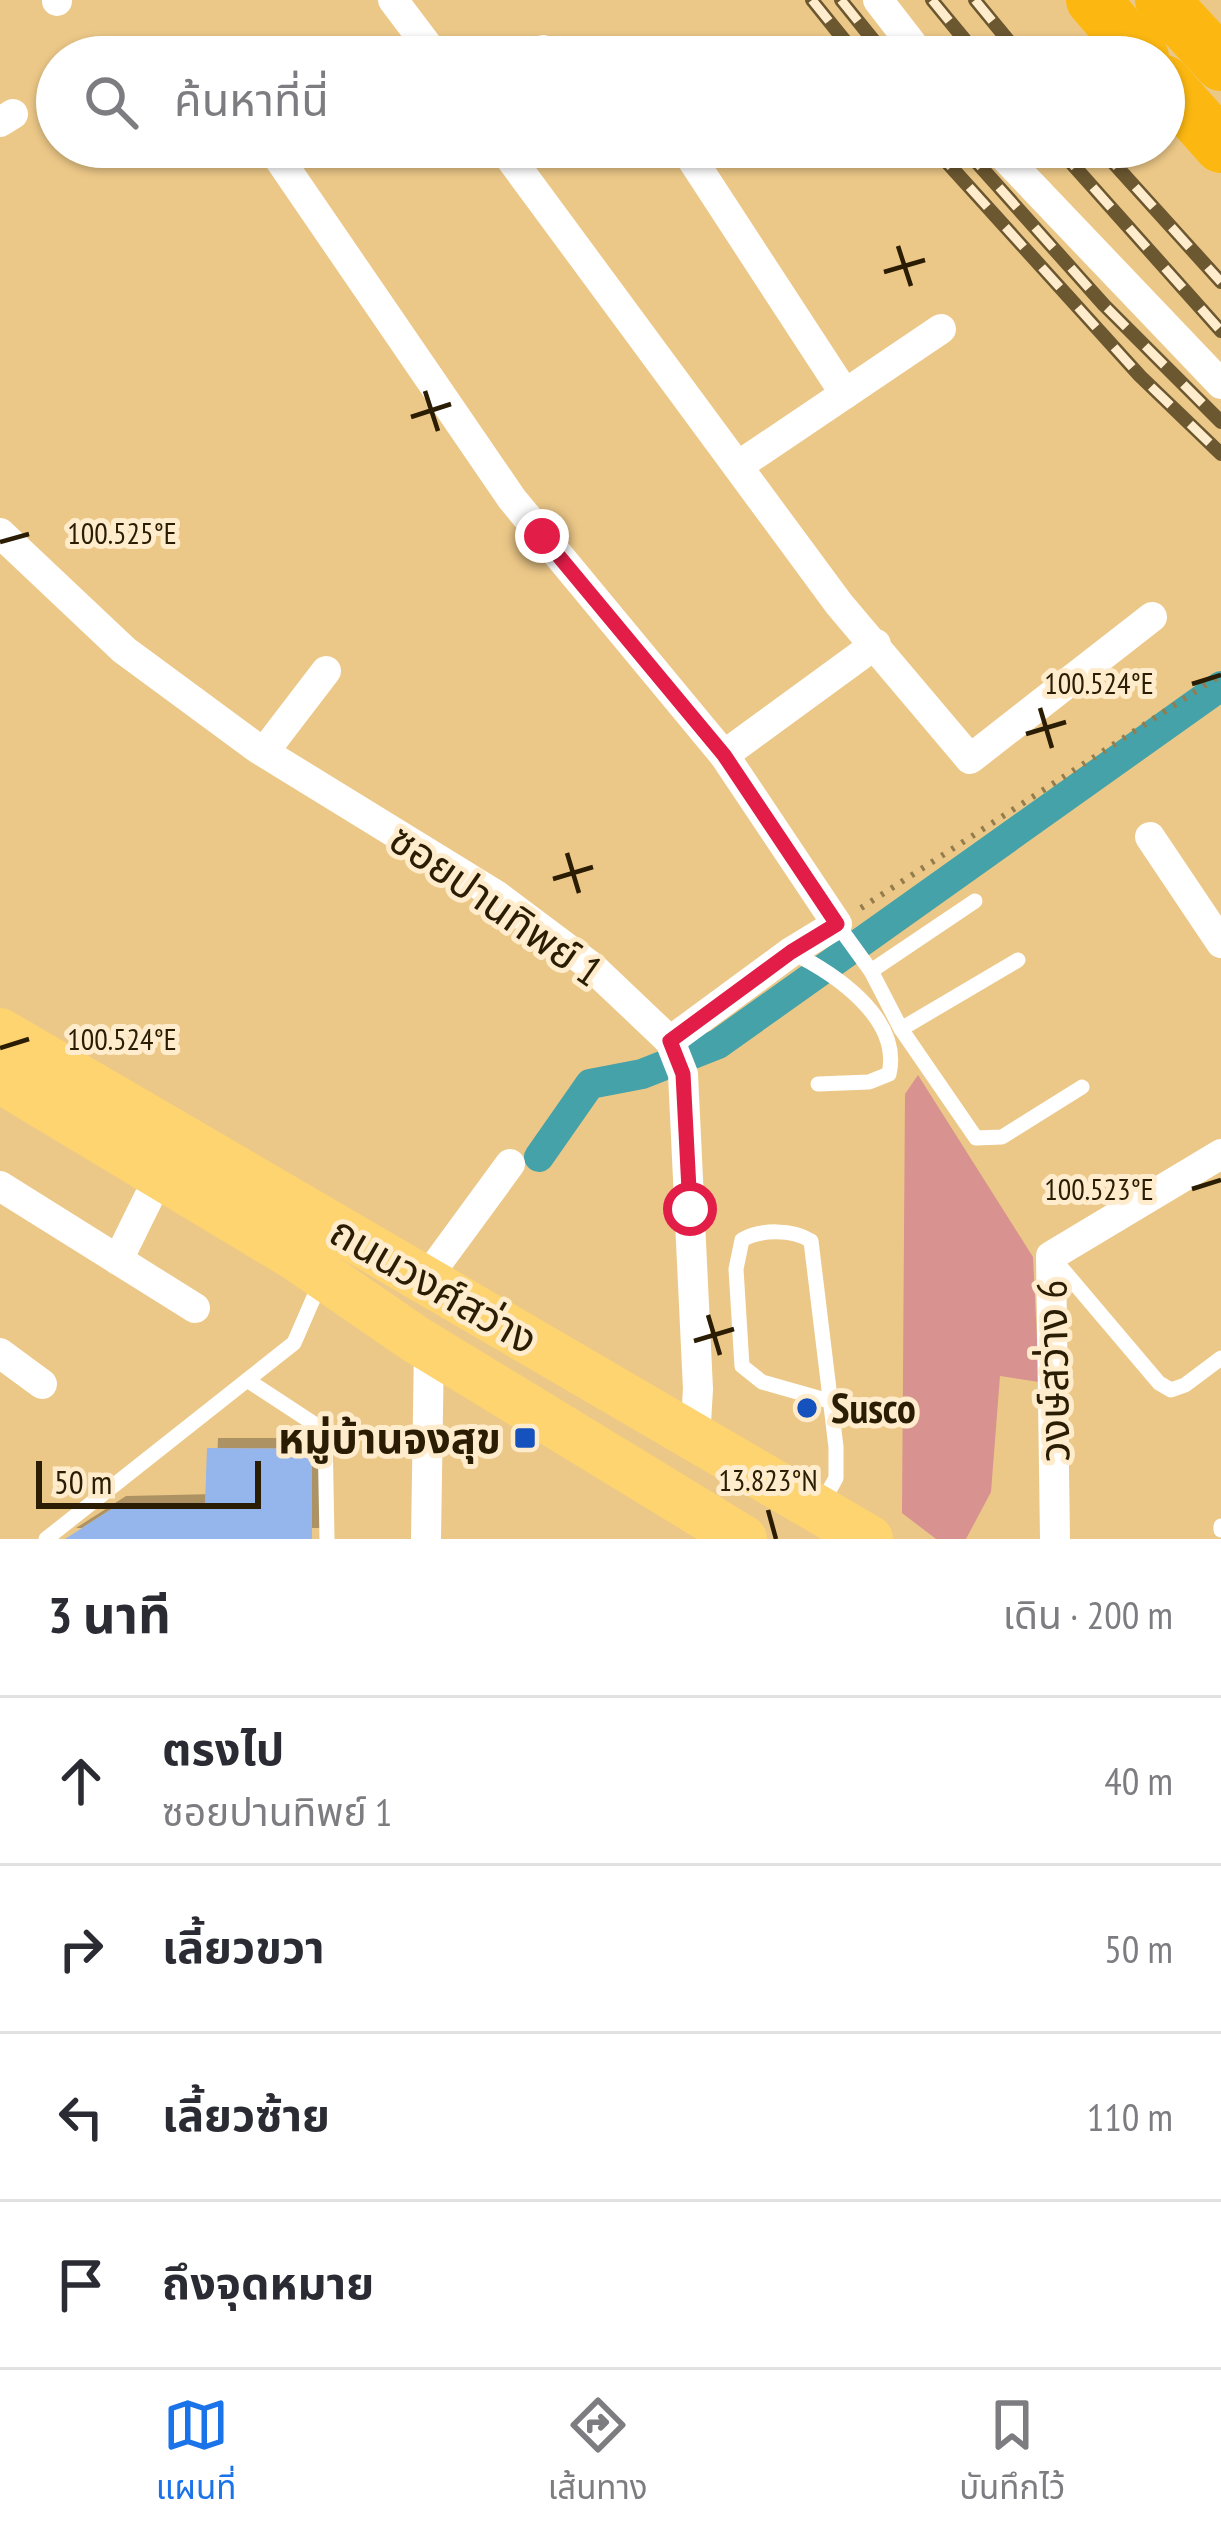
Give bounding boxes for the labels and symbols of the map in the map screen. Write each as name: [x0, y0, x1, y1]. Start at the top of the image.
route end: [515, 509, 569, 563]
text: 100.525°E: [67, 513, 177, 552]
text: 100.524°E: [1044, 663, 1154, 702]
street label: ซอยปานทิพย์ 1: [379, 811, 614, 998]
text: 100.524°E: [67, 1019, 177, 1058]
text: 100.523°E: [1044, 1169, 1154, 1208]
route start: [663, 1182, 717, 1236]
street label: ถนนวงศ์สว่าง: [321, 1203, 548, 1366]
street label: วงษ์สว่าง 6: [1023, 1279, 1082, 1463]
place label: Susco: [831, 1380, 916, 1435]
marker: Susco: [794, 1395, 820, 1421]
place label: หมู่บ้านจงสุข: [278, 1410, 501, 1465]
marker: หมู่บ้านจงสุข: [512, 1425, 538, 1451]
scale bar: [36, 1455, 261, 1508]
text: 13.823°N: [718, 1460, 818, 1499]

